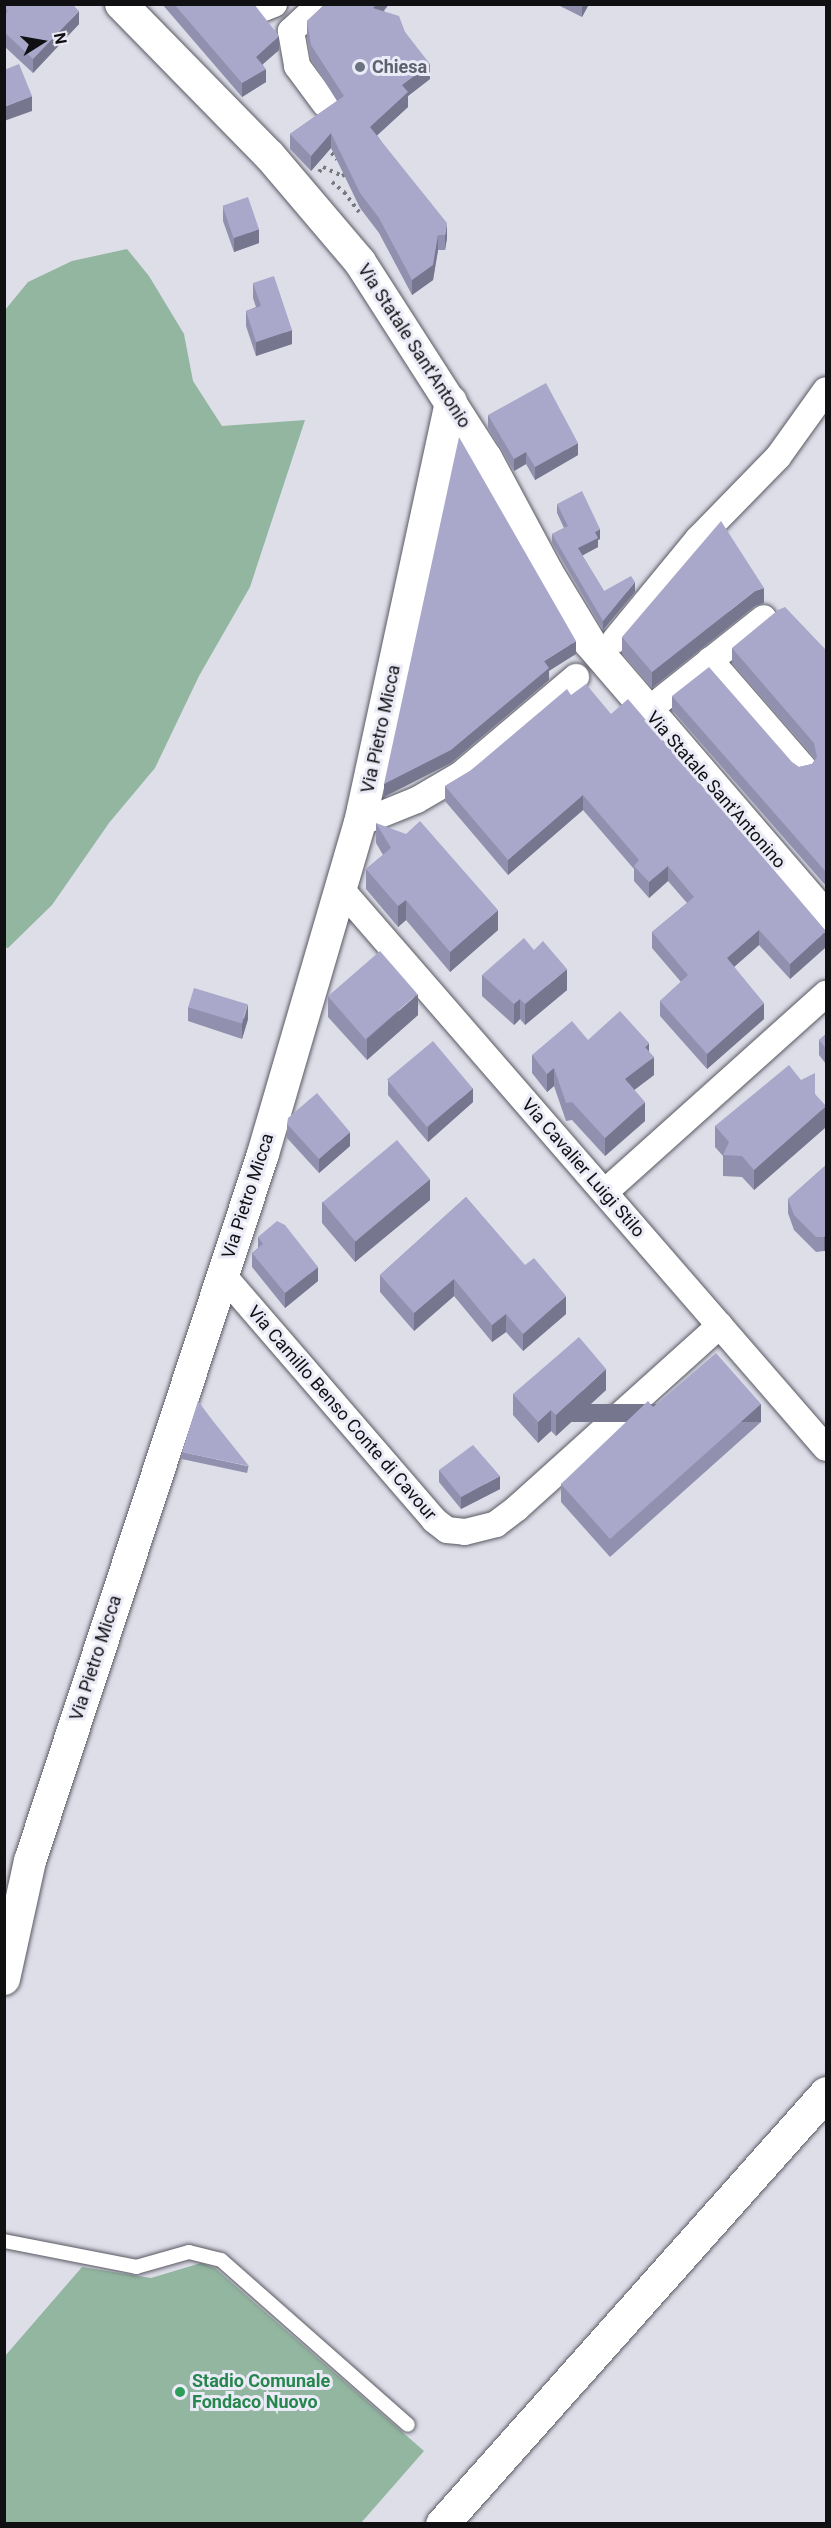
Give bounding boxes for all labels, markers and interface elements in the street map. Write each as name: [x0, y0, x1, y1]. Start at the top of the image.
north arrow: [12, 12, 72, 72]
text: N: [50, 31, 71, 46]
place label: Chiesa: [372, 56, 427, 78]
marker: Chiesa: [353, 60, 367, 74]
street label: Via Statale Sant'Antonio: [353, 260, 475, 432]
street label: Via Pietro Micca: [357, 663, 405, 795]
street label: Via Statale Sant'Antonino: [642, 707, 790, 873]
street label: Via Cavalier Luigi Stilo: [517, 1094, 649, 1242]
street label: Via Pietro Micca: [218, 1131, 278, 1261]
street label: Via Camillo Benso Conte di Cavour: [243, 1301, 441, 1525]
street label: Via Pietro Micca: [66, 1593, 126, 1723]
place label: Stadio Comunale Fondaco Nuovo: [192, 2371, 330, 2414]
marker: Stadio Comunale Fondaco Nuovo: [173, 2385, 187, 2399]

